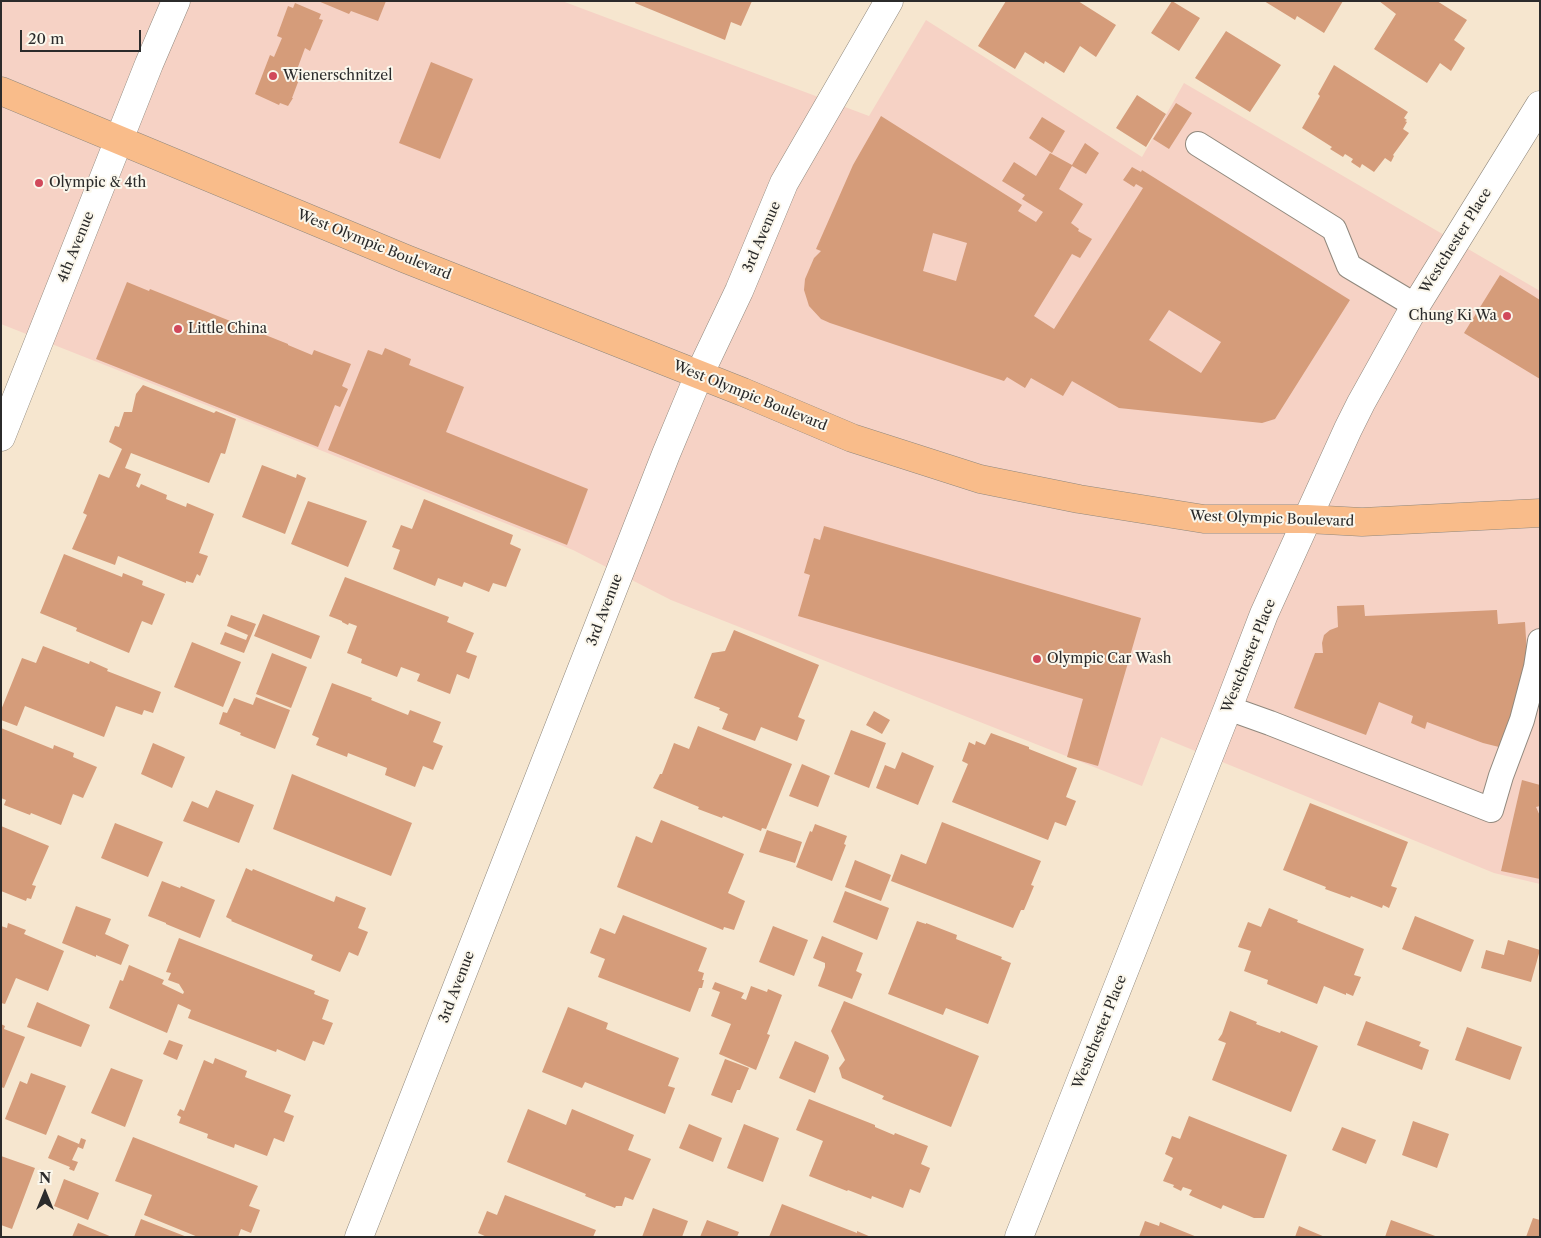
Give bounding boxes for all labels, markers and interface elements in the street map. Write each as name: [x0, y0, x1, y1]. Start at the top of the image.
scale bar: [22, 20, 144, 52]
text: 20 m: [28, 29, 64, 48]
place label: Wienerschnitzel: [283, 68, 392, 84]
marker: Wienerschnitzel: [267, 70, 279, 82]
place label: Olympic & 4th: [49, 175, 146, 191]
marker: Olympic & 4th: [33, 177, 45, 189]
street label: Westchester Place: [1417, 185, 1495, 297]
street label: 3rd Avenue: [740, 199, 784, 275]
street label: West Olympic Boulevard: [295, 206, 453, 284]
street label: 4th Avenue: [54, 209, 98, 285]
place label: Chung Ki Wa: [1409, 308, 1497, 324]
marker: Chung Ki Wa: [1501, 310, 1513, 322]
place label: Little China: [188, 321, 267, 337]
marker: Little China: [172, 323, 184, 335]
street label: West Olympic Boulevard: [671, 357, 829, 435]
street label: West Olympic Boulevard: [1189, 508, 1355, 530]
street label: 3rd Avenue: [584, 572, 626, 648]
street label: Westchester Place: [1218, 597, 1280, 715]
place label: Olympic Car Wash: [1047, 651, 1172, 667]
marker: Olympic Car Wash: [1031, 653, 1043, 665]
street label: 3rd Avenue: [436, 949, 478, 1025]
street label: Westchester Place: [1069, 973, 1131, 1091]
north arrow: [20, 1168, 70, 1218]
text: N: [39, 1169, 51, 1187]

